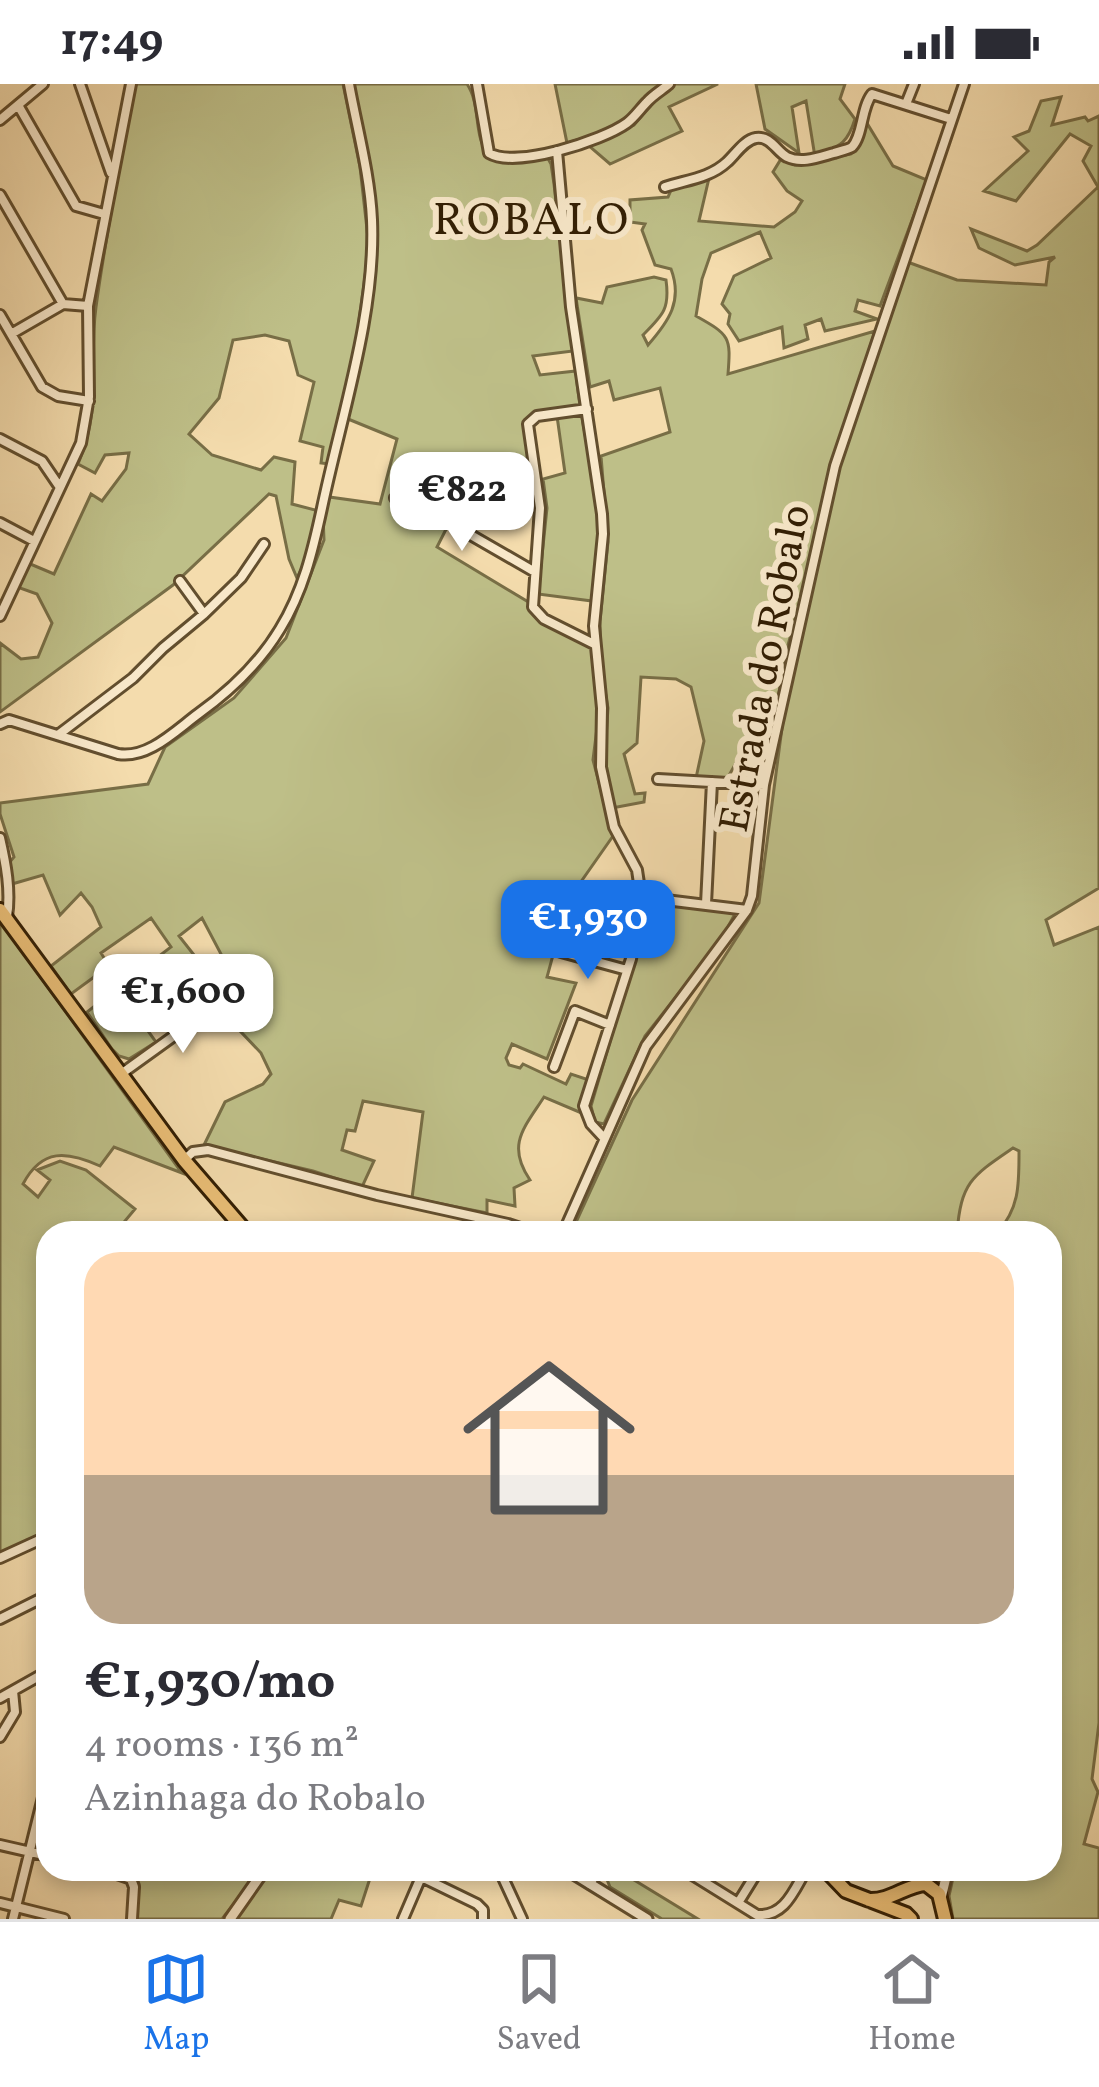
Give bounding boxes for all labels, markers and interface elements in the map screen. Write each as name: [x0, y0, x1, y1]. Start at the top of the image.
text: 17:49: [60, 11, 163, 74]
district label: ROBALO: [433, 191, 631, 254]
pin: €822: [391, 452, 533, 554]
text: €822: [417, 464, 507, 518]
street label: Estrada do Robalo: [707, 500, 828, 838]
pin: €1,930: [490, 880, 686, 982]
text: €1,930: [528, 892, 648, 946]
pin: €1,600: [85, 954, 281, 1056]
text: €1,600: [120, 966, 246, 1020]
icon: home: [441, 1330, 657, 1546]
text: €1,930/mo: [84, 1648, 335, 1719]
text: 4 rooms · 136 m²: [84, 1719, 359, 1773]
text: Azinhaga do Robalo: [84, 1773, 426, 1827]
tab: Map: [143, 1946, 210, 2064]
tab: Saved: [496, 1946, 581, 2064]
tab: Home: [868, 1946, 956, 2064]

